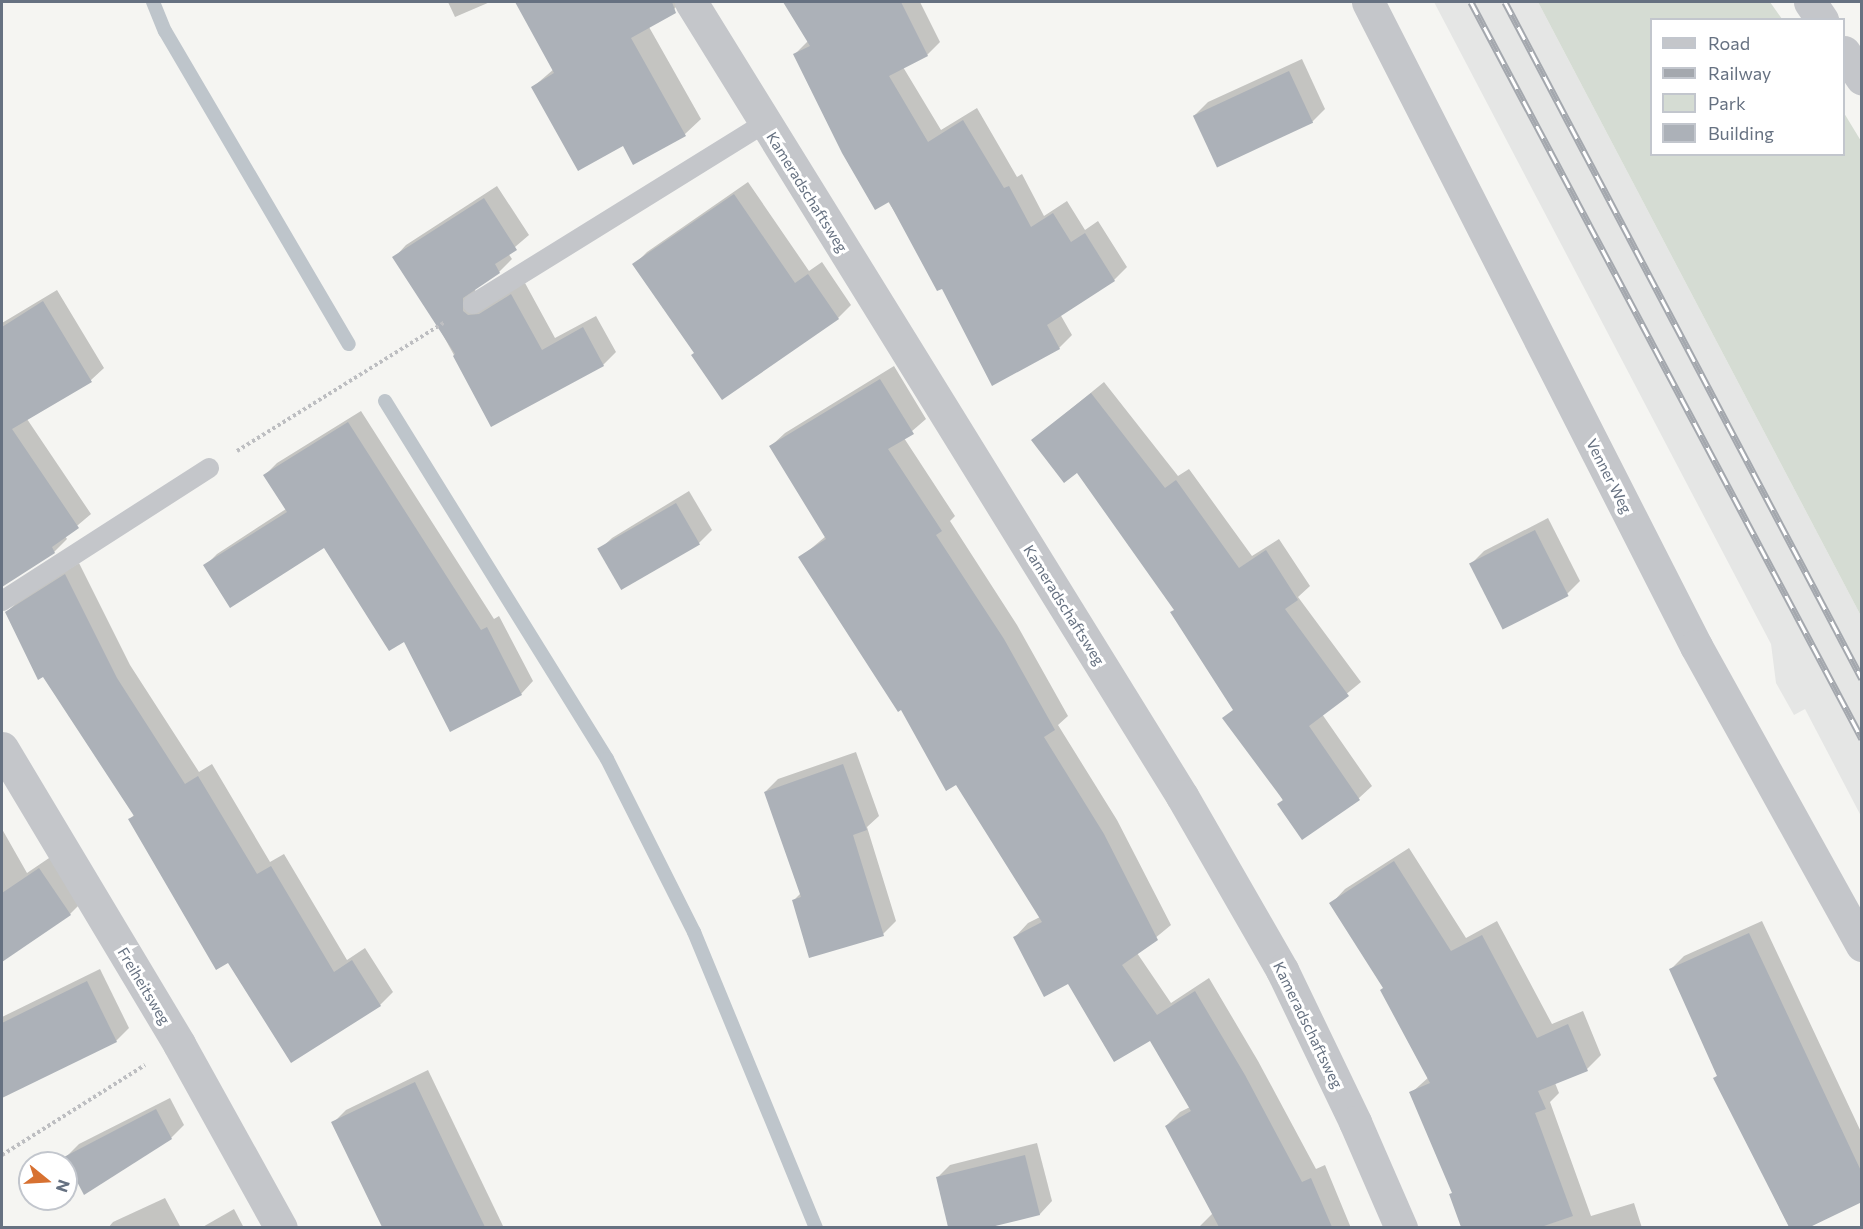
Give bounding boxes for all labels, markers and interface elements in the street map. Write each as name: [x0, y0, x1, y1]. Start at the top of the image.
legend: [1650, 18, 1845, 156]
text: Road: [1708, 32, 1750, 54]
text: Railway: [1708, 62, 1771, 84]
text: Park: [1708, 92, 1746, 114]
text: Building: [1708, 122, 1774, 144]
street label: Kameradschaftsweg: [763, 129, 851, 255]
street label: Venner Weg: [1582, 436, 1636, 516]
street label: Kameradschaftsweg: [1020, 542, 1108, 668]
street label: Freiheitsweg: [114, 944, 174, 1028]
street label: Kameradschaftsweg: [1270, 959, 1346, 1091]
north arrow: [18, 1151, 78, 1211]
text: N: [53, 1177, 75, 1195]

